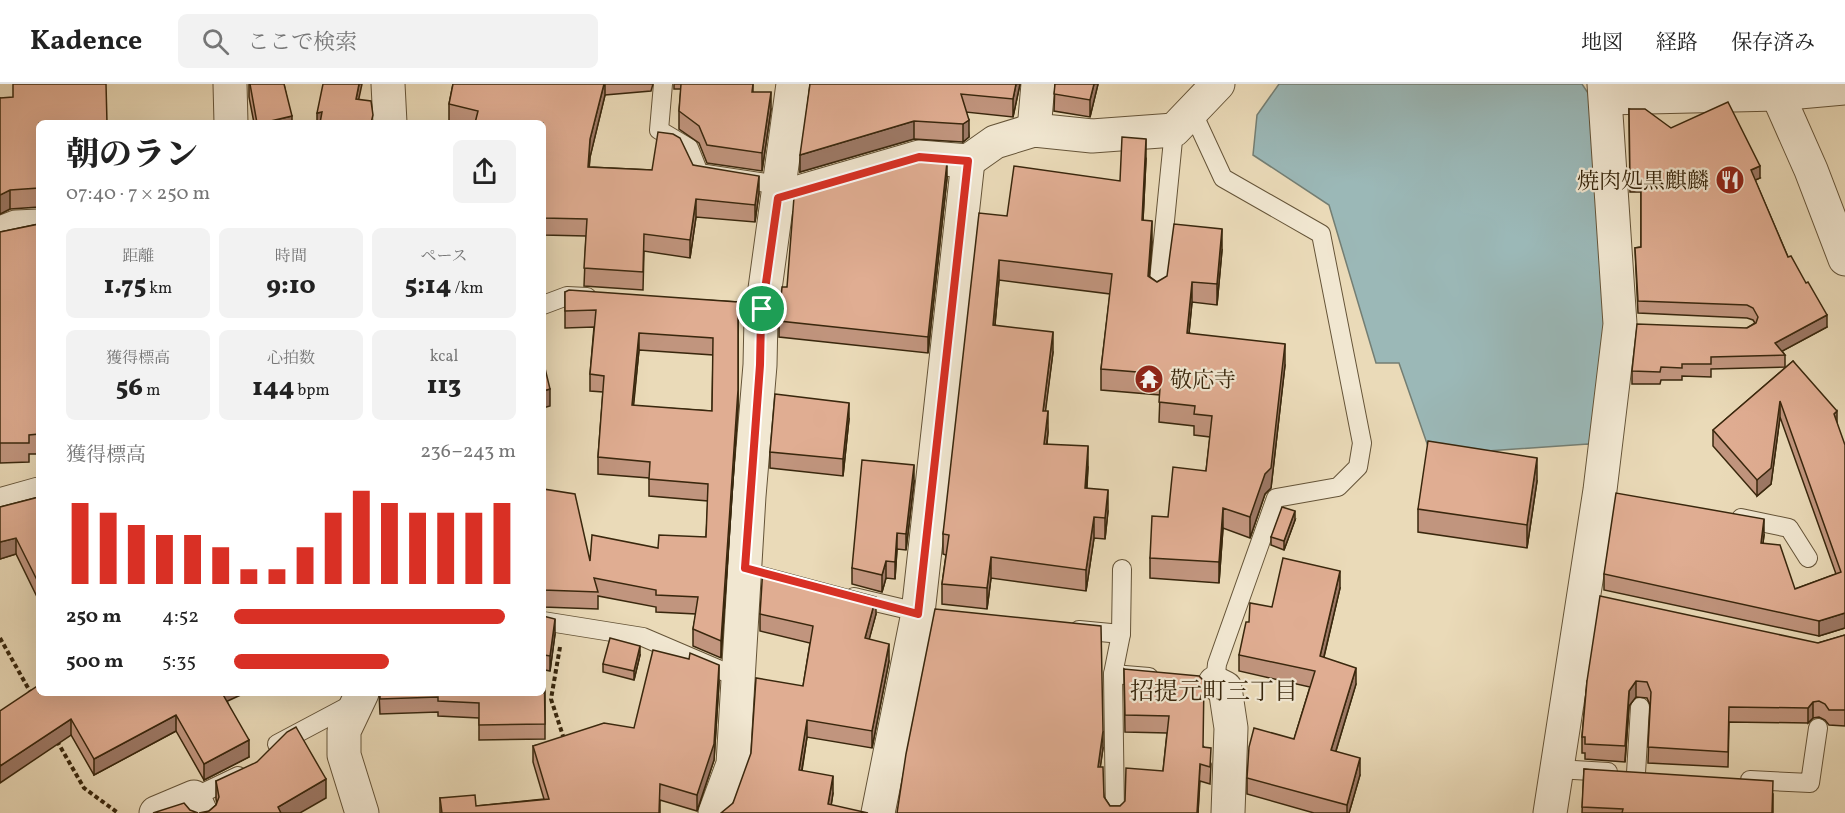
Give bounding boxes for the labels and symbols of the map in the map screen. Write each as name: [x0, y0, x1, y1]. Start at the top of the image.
restaurant icon: 焼肉処黒麒麟: [1714, 164, 1746, 196]
place label: 焼肉処黒麒麟: [1577, 167, 1709, 198]
pin: [736, 283, 787, 334]
temple icon: 敬応寺: [1133, 363, 1165, 395]
place label: 敬応寺: [1170, 366, 1236, 397]
district label: 招提元町三丁目: [1130, 676, 1298, 710]

